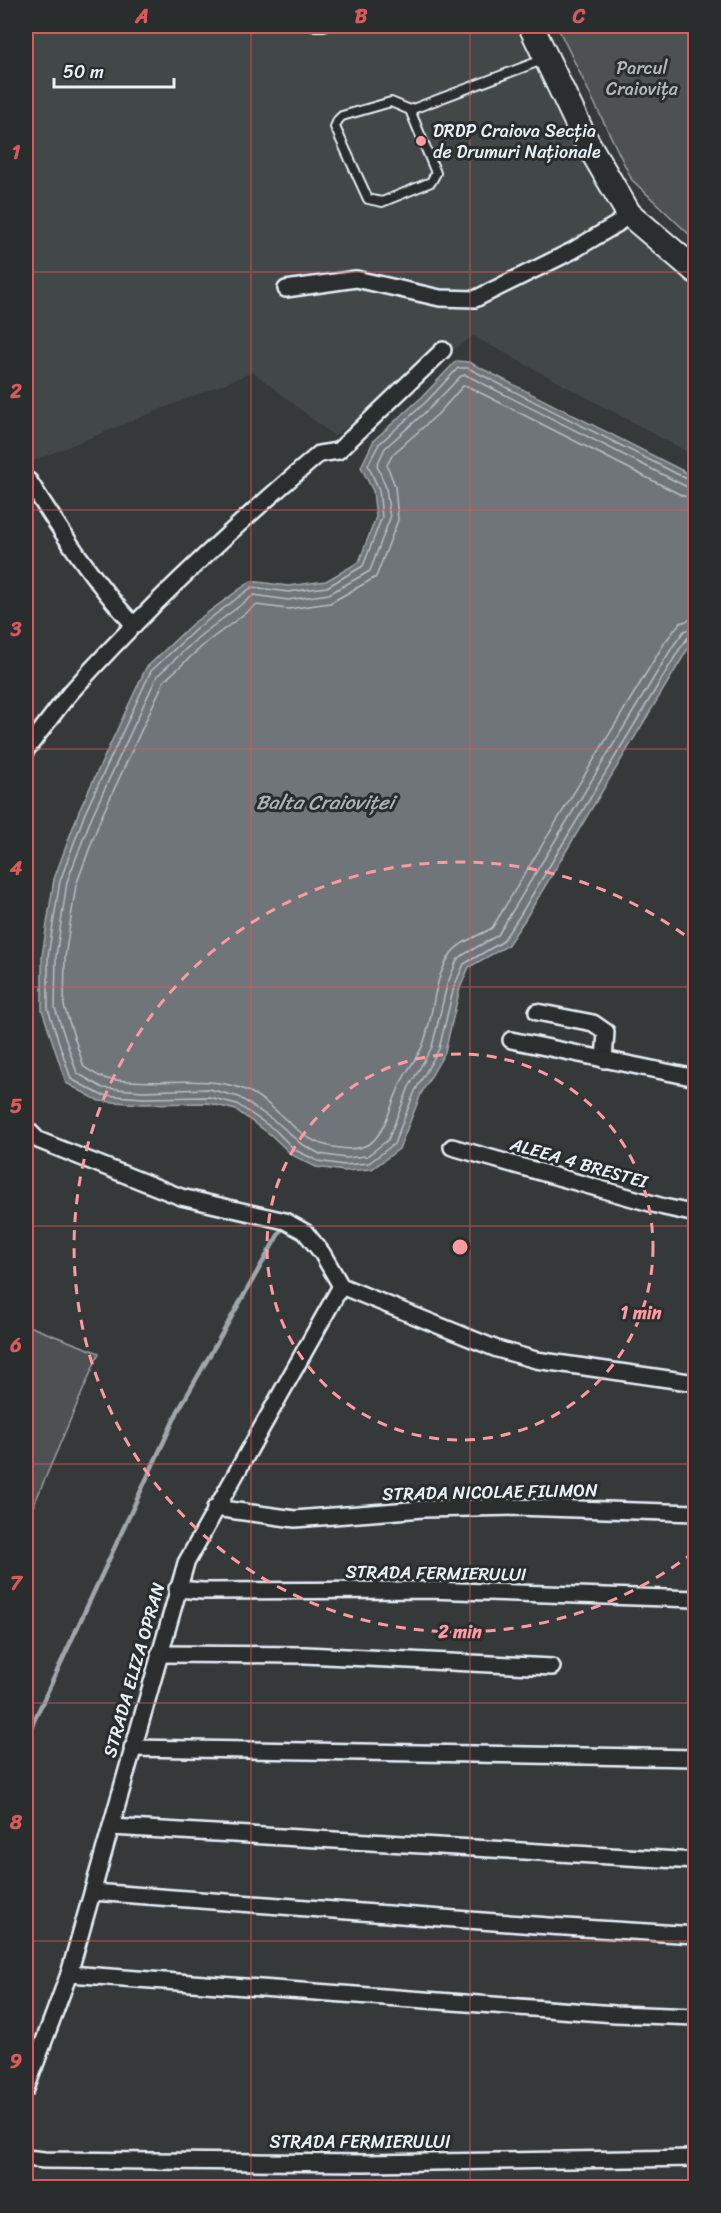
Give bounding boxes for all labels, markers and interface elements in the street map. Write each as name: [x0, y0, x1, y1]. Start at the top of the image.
text: A: [134, 0, 149, 34]
text: B: [355, 0, 368, 34]
text: C: [572, 0, 586, 34]
scale bar: [54, 51, 174, 89]
park label: Parcul Craiovița: [606, 52, 679, 105]
text: 50 m: [63, 56, 104, 88]
place label: DRDP Craiova Secția de Drumuri Naționale: [433, 115, 601, 168]
marker: DRDP Craiova Secția de Drumuri Naționale: [414, 134, 428, 148]
text: 1: [12, 135, 21, 170]
text: 2: [9, 374, 22, 409]
text: 3: [10, 612, 22, 647]
water label: Balta Craioviței: [256, 785, 399, 820]
text: 4: [9, 851, 23, 886]
text: 5: [10, 1089, 22, 1124]
street label: ALEEA 4 BRESTEI: [506, 1128, 653, 1198]
centre of rings: [450, 1237, 470, 1257]
text: 1 min: [621, 1297, 662, 1329]
text: 6: [9, 1328, 22, 1363]
street label: STRADA NICOLAE FILIMON: [382, 1474, 598, 1510]
street label: STRADA FERMIERULUI: [345, 1555, 527, 1591]
text: 7: [10, 1566, 23, 1601]
street label: STRADA ELIZA OPRAN: [94, 1578, 174, 1761]
text: 2 min: [437, 1616, 482, 1648]
text: 8: [9, 1805, 23, 1840]
text: 9: [10, 2044, 22, 2079]
street label: STRADA FERMIERULUI: [270, 2126, 451, 2158]

